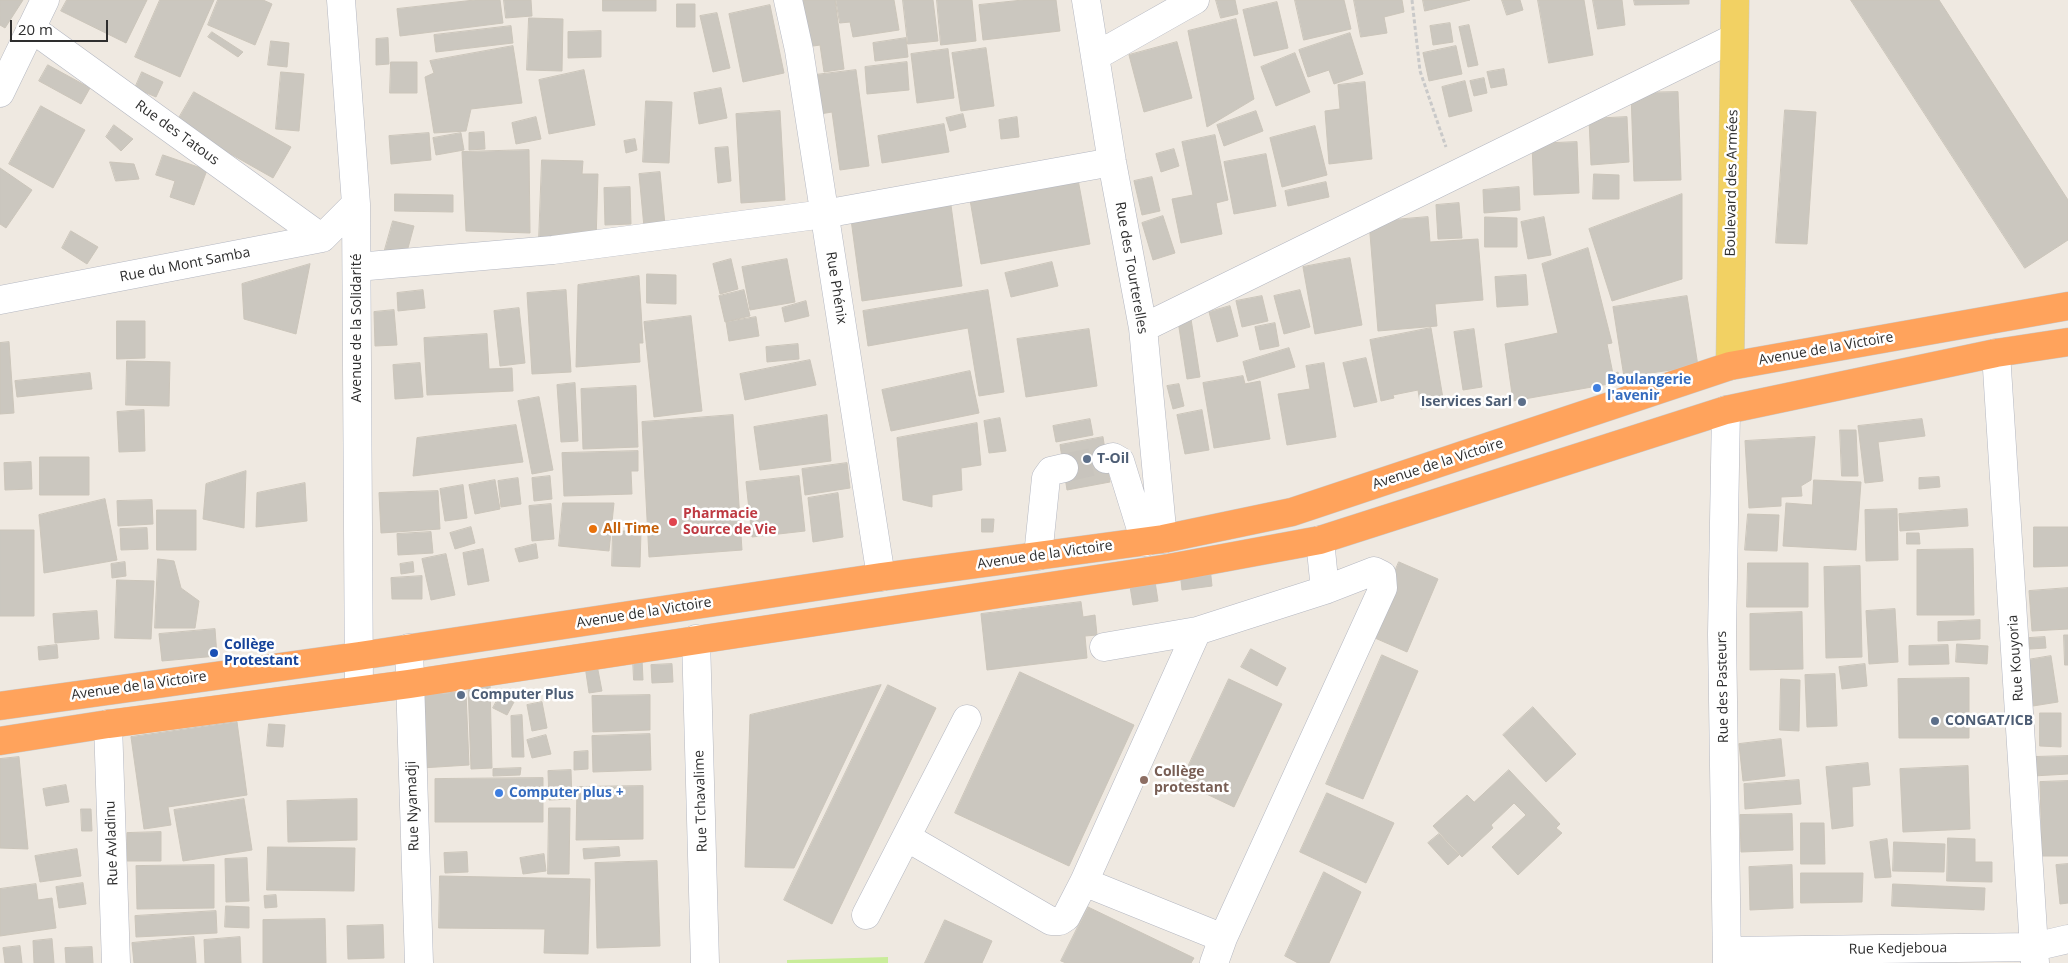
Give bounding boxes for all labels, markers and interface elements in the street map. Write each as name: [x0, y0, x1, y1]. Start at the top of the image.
scale bar: [12, 10, 110, 42]
text: 20 m: [18, 19, 53, 39]
street label: Rue des Tatous: [132, 97, 222, 169]
street label: Boulevard des Armées: [1722, 109, 1742, 257]
street label: Rue des Tourterelles: [1111, 201, 1151, 335]
street label: Rue du Mont Samba: [118, 244, 252, 286]
street label: Rue Phénix: [822, 251, 850, 325]
street label: Avenue de la Solidarité: [349, 253, 365, 403]
street label: Avenue de la Victoire: [1757, 329, 1895, 369]
place label: Boulangerie l'avenir: [1607, 372, 1691, 404]
marker: Boulangerie l'avenir: [1591, 382, 1603, 394]
place label: Iservices Sarl: [1421, 394, 1512, 410]
marker: Iservices Sarl: [1516, 396, 1528, 408]
street label: Avenue de la Victoire: [1370, 435, 1506, 493]
place label: T-Oil: [1097, 451, 1129, 467]
marker: T-Oil: [1081, 453, 1093, 465]
place label: Pharmacie Source de Vie: [683, 506, 776, 538]
marker: Pharmacie Source de Vie: [667, 516, 679, 528]
place label: All Time: [603, 521, 659, 537]
marker: All Time: [587, 523, 599, 535]
street label: Avenue de la Victoire: [976, 537, 1114, 573]
street label: Avenue de la Victoire: [575, 594, 713, 632]
street label: Rue Kouyoria: [2005, 614, 2027, 702]
street label: Rue des Pasteurs: [1714, 631, 1732, 743]
place label: Collège Protestant: [224, 637, 299, 670]
marker: Collège Protestant: [208, 647, 220, 659]
street label: Avenue de la Victoire: [70, 668, 208, 704]
place label: Computer Plus: [471, 687, 574, 703]
marker: Computer Plus: [455, 689, 467, 701]
place label: CONGAT/ICB: [1945, 713, 2033, 729]
marker: CONGAT/ICB: [1929, 715, 1941, 727]
street label: Rue Tchavalime: [691, 750, 711, 852]
street label: Rue Nyamadji: [403, 761, 423, 851]
place label: Collège protestant: [1154, 764, 1229, 796]
marker: Collège protestant: [1138, 774, 1150, 786]
place label: Computer plus +: [509, 785, 624, 801]
marker: Computer plus +: [493, 787, 505, 799]
street label: Rue Avladinu: [102, 800, 122, 886]
street label: Rue Kedjeboua: [1849, 940, 1947, 958]

